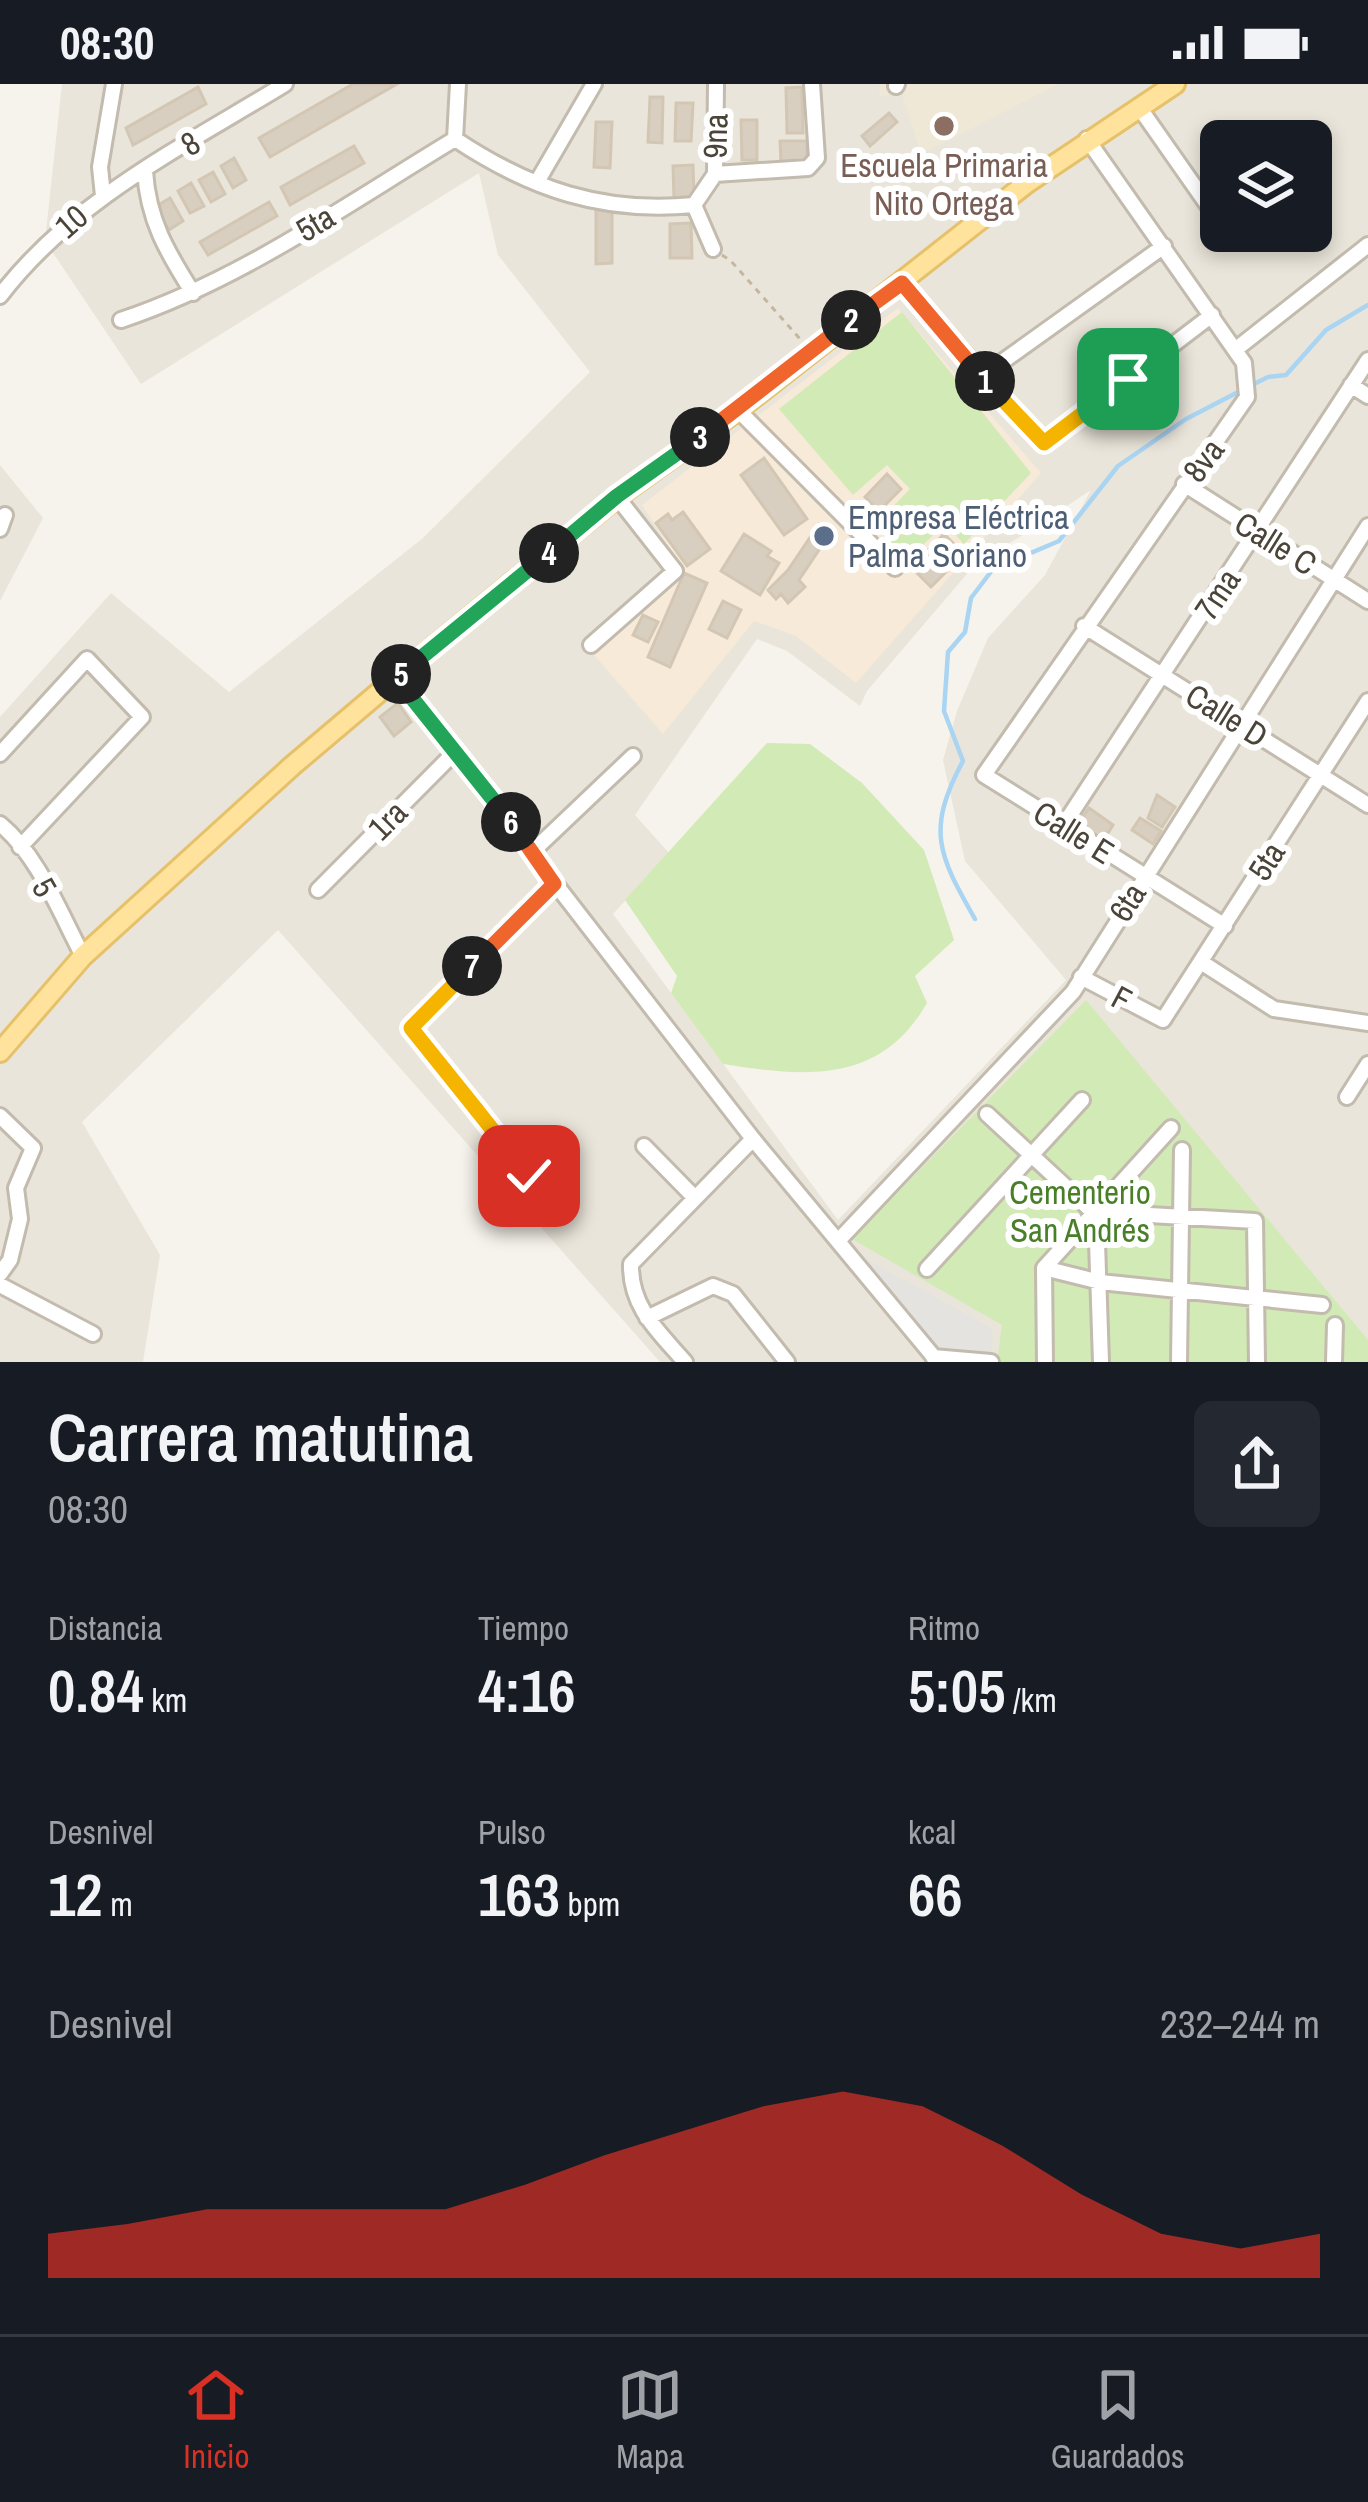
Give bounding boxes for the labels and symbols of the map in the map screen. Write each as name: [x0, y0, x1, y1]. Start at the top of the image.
street label: 9na: [693, 113, 737, 159]
marker: Escuela Primaria Nito Ortega: [931, 113, 957, 139]
street label: 8: [172, 120, 208, 166]
place label: Escuela Primaria Nito Ortega: [840, 143, 1048, 225]
street label: 5ta: [288, 194, 342, 252]
street label: 10: [45, 195, 97, 247]
pin: 2: [821, 290, 881, 350]
pin: [1077, 328, 1179, 430]
pin: 1: [955, 351, 1015, 411]
pin: 3: [670, 407, 730, 467]
street label: 8va: [1172, 429, 1234, 491]
place label: Empresa Eléctrica Palma Soriano: [848, 495, 1069, 577]
street label: Calle C: [1227, 501, 1325, 585]
pin: 4: [519, 523, 579, 583]
marker: Empresa Eléctrica Palma Soriano: [811, 523, 837, 549]
street label: 7ma: [1184, 560, 1250, 628]
pin: 5: [371, 644, 431, 704]
street label: Calle D: [1178, 673, 1276, 757]
street label: Calle E: [1025, 790, 1123, 874]
street label: 1ra: [358, 791, 416, 849]
pin: 6: [481, 792, 541, 852]
street label: 5ta: [1237, 833, 1295, 889]
street label: 5: [22, 869, 68, 905]
street label: 6ta: [1098, 874, 1156, 930]
pin: 7: [442, 936, 502, 996]
street label: F: [1104, 975, 1140, 1021]
pin: [478, 1125, 580, 1227]
park label: Cementerio San Andrés: [1009, 1170, 1151, 1252]

